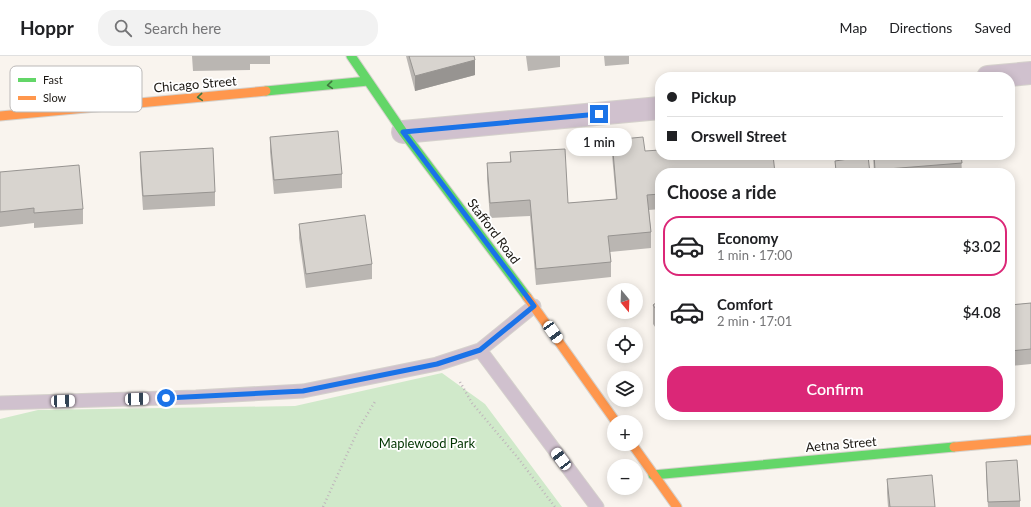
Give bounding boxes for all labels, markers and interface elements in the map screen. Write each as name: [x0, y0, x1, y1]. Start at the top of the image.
search box: [98, 10, 378, 46]
text: Hoppr: [20, 16, 74, 39]
icon: search: [112, 17, 134, 39]
text: Search here: [144, 19, 221, 37]
text: Map: [840, 19, 867, 36]
text: Directions: [889, 19, 952, 36]
text: Saved: [974, 19, 1011, 36]
legend: [10, 66, 142, 112]
street label: Chicago Street: [153, 72, 238, 96]
text: Fast: [43, 73, 63, 86]
one-way arrow: [327, 80, 333, 89]
text: Pickup: [691, 88, 736, 106]
text: Slow: [43, 91, 67, 104]
one-way arrow: [197, 92, 203, 101]
route end: [590, 105, 608, 123]
text: Orswell Street: [691, 127, 787, 145]
callout: 1 min: [566, 128, 632, 156]
text: 1 min: [583, 134, 615, 150]
text: Choose a ride: [667, 181, 776, 203]
street label: Stafford Road: [464, 195, 524, 267]
icon: car: [669, 228, 705, 264]
text: Economy: [717, 229, 778, 247]
text: $3.02: [963, 237, 1001, 255]
text: 1 min · 17:00: [717, 247, 792, 263]
north arrow: [607, 283, 643, 319]
map controls: [607, 283, 643, 495]
icon: car: [669, 294, 705, 330]
text: Comfort: [717, 295, 773, 313]
text: $4.08: [963, 303, 1001, 321]
text: 2 min · 17:01: [717, 313, 792, 329]
car: [541, 319, 565, 345]
button: locate: [607, 327, 643, 363]
button: Confirm: [667, 366, 1003, 412]
button: layers: [607, 371, 643, 407]
route start: [157, 389, 175, 407]
car: [125, 393, 149, 405]
car: [51, 395, 75, 407]
button: +: [607, 415, 643, 451]
street label: Aetna Street: [805, 433, 878, 455]
park label: Maplewood Park: [379, 435, 476, 451]
car: [549, 446, 573, 472]
button: −: [607, 459, 643, 495]

